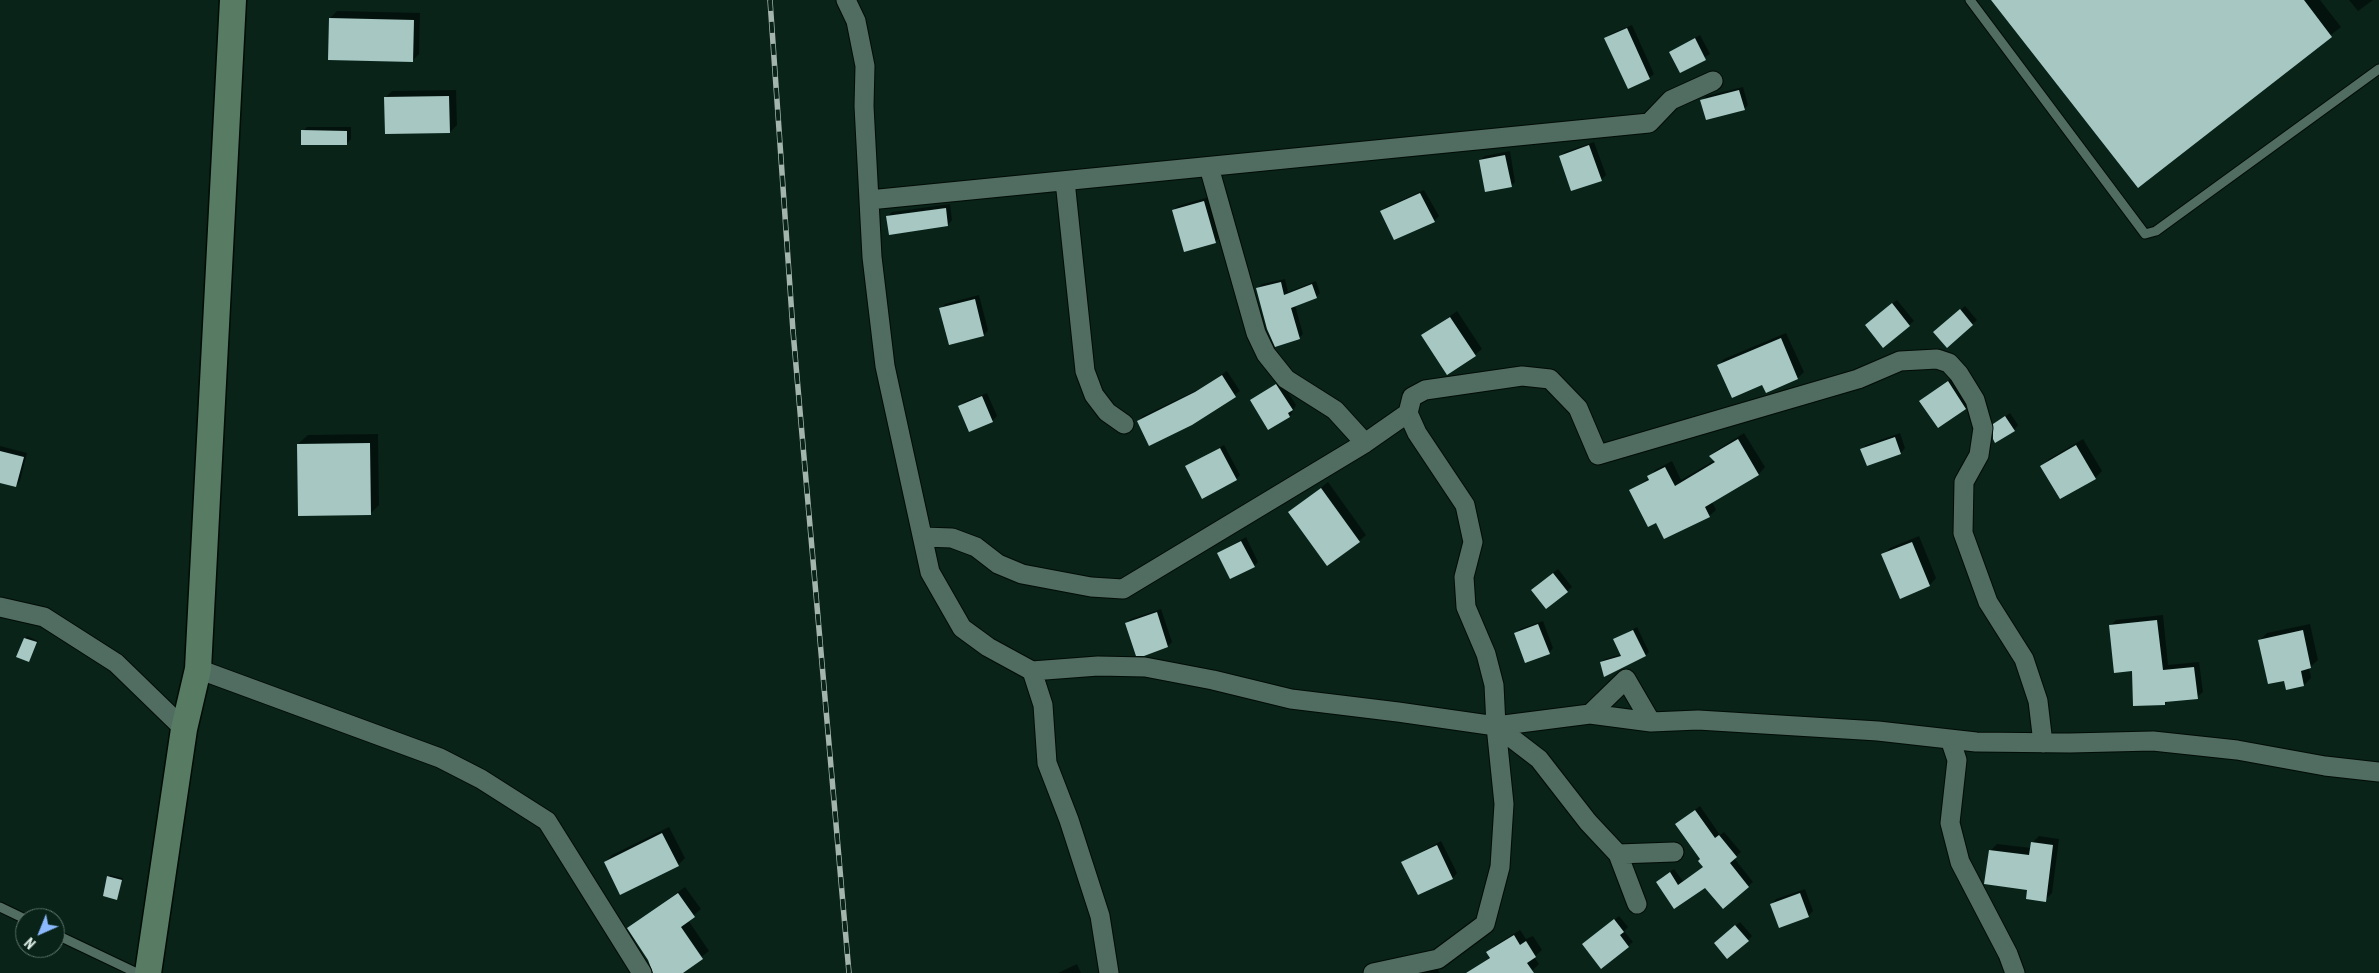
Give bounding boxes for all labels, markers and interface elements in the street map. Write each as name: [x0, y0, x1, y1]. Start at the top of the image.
north arrow: [15, 908, 65, 958]
text: N: [22, 934, 39, 952]

